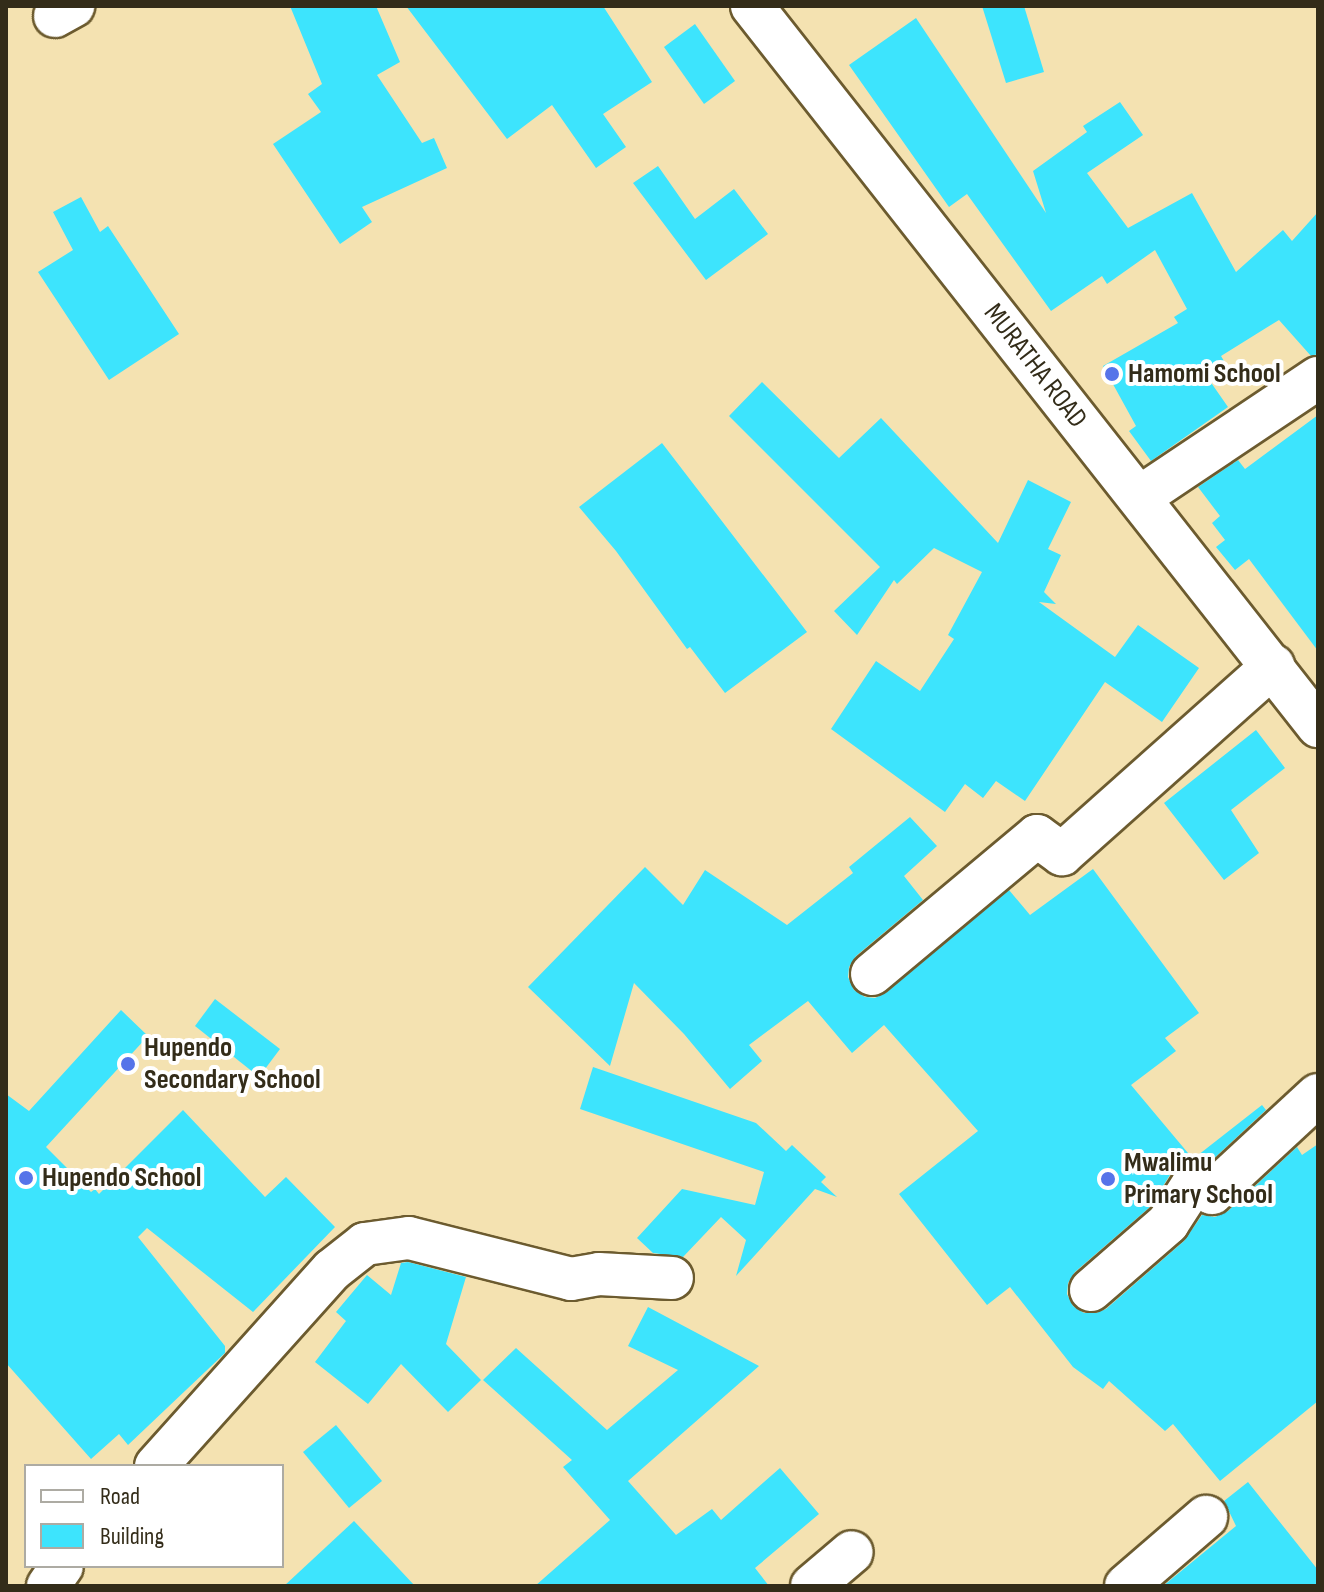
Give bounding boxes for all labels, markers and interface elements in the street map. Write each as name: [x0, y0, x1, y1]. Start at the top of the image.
street label: MURATHA ROAD: [976, 297, 1094, 435]
place label: Hamomi School: [1128, 357, 1281, 391]
marker: Hamomi School: [1103, 365, 1121, 383]
place label: Hupendo Secondary School: [144, 1031, 321, 1097]
marker: Hupendo Secondary School: [119, 1055, 137, 1073]
place label: Mwalimu Primary School: [1124, 1146, 1273, 1212]
place label: Hupendo School: [42, 1161, 201, 1195]
marker: Hupendo School: [17, 1169, 35, 1187]
marker: Mwalimu Primary School: [1099, 1170, 1117, 1188]
legend: [24, 1464, 284, 1568]
text: Road: [100, 1482, 140, 1511]
text: Building: [100, 1522, 164, 1551]

